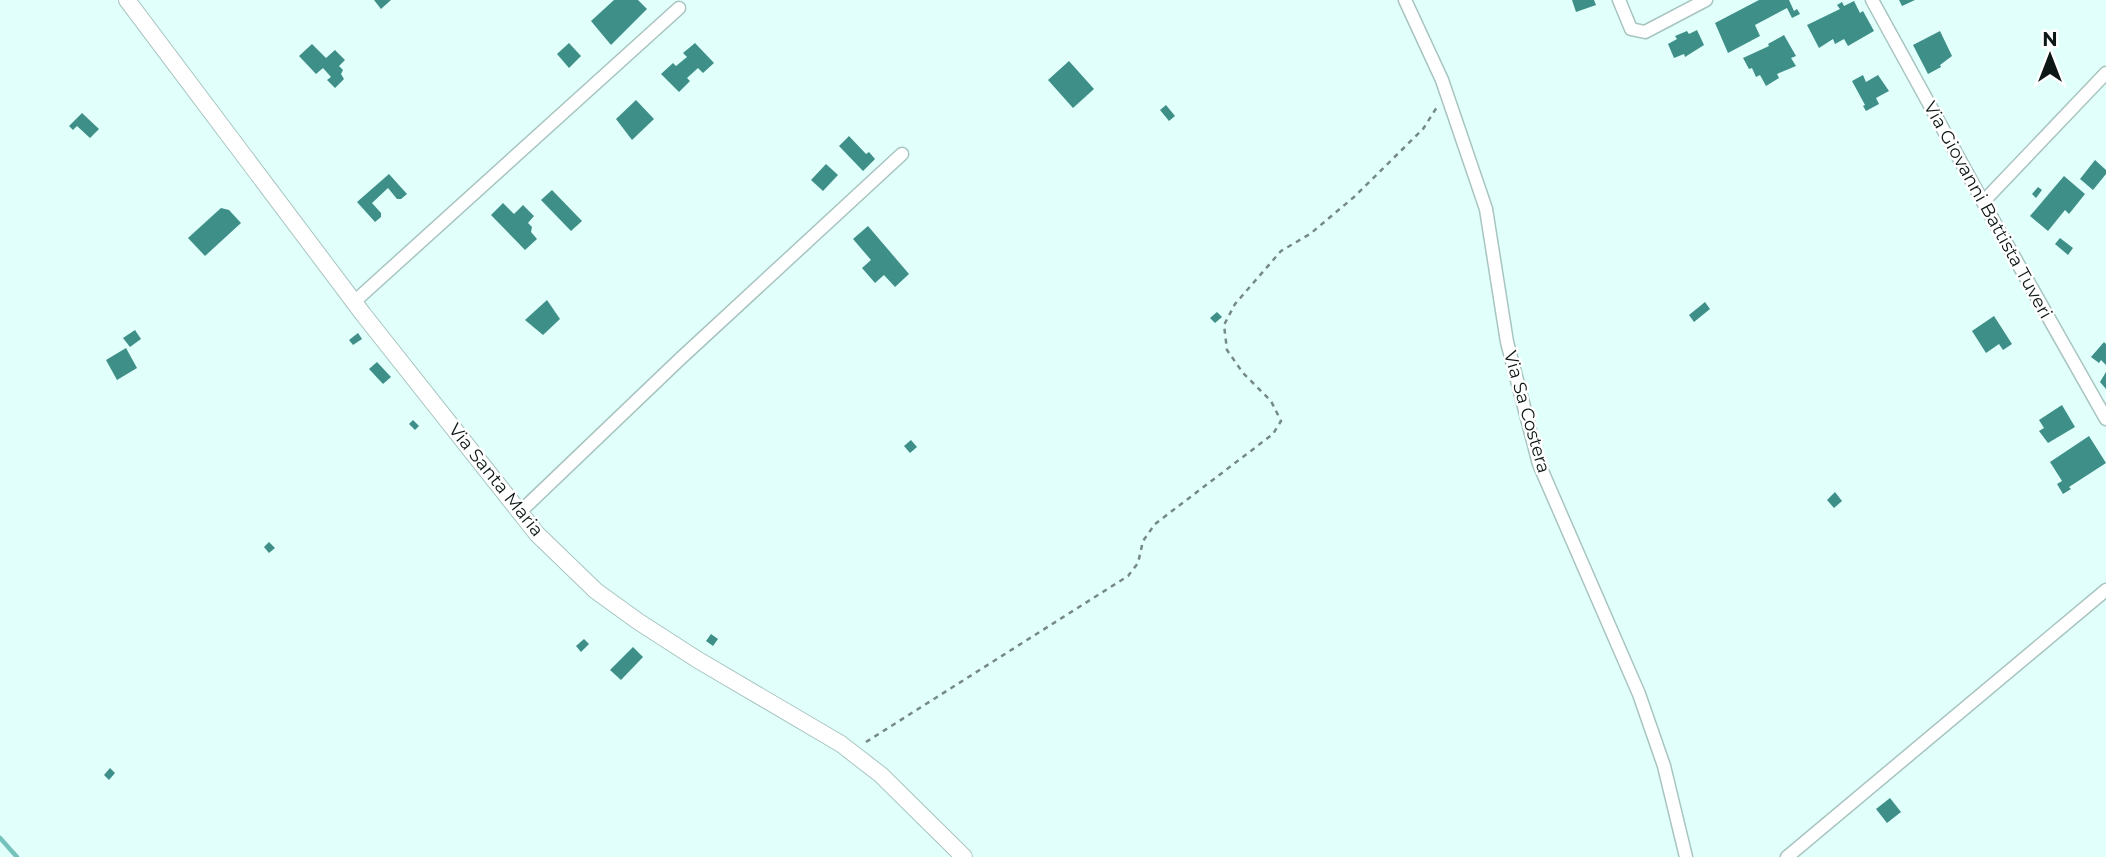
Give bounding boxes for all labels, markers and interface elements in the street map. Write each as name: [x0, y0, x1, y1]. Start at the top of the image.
north arrow: [2015, 21, 2085, 91]
text: N: [2042, 28, 2058, 51]
street label: Via Giovanni Battista Tuveri: [1919, 98, 2057, 322]
street label: Via Sa Costera: [1499, 348, 1555, 476]
street label: Via Santa Maria: [444, 419, 548, 541]

